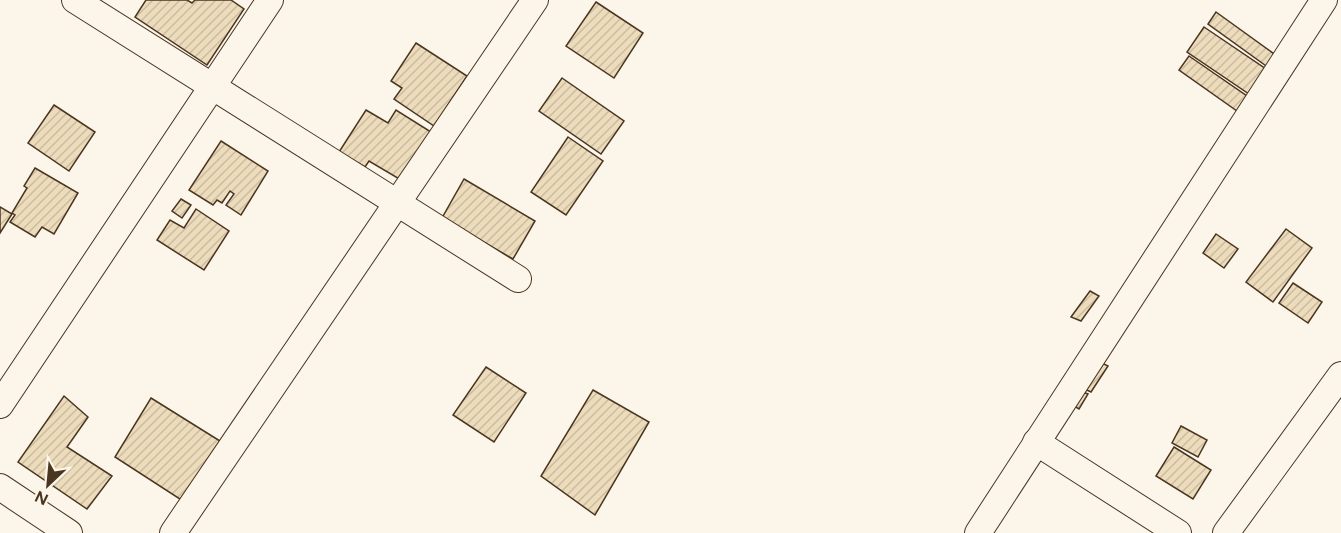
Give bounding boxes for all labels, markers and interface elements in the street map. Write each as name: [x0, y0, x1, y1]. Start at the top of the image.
north arrow: [18, 455, 78, 515]
text: N: [32, 487, 51, 509]

